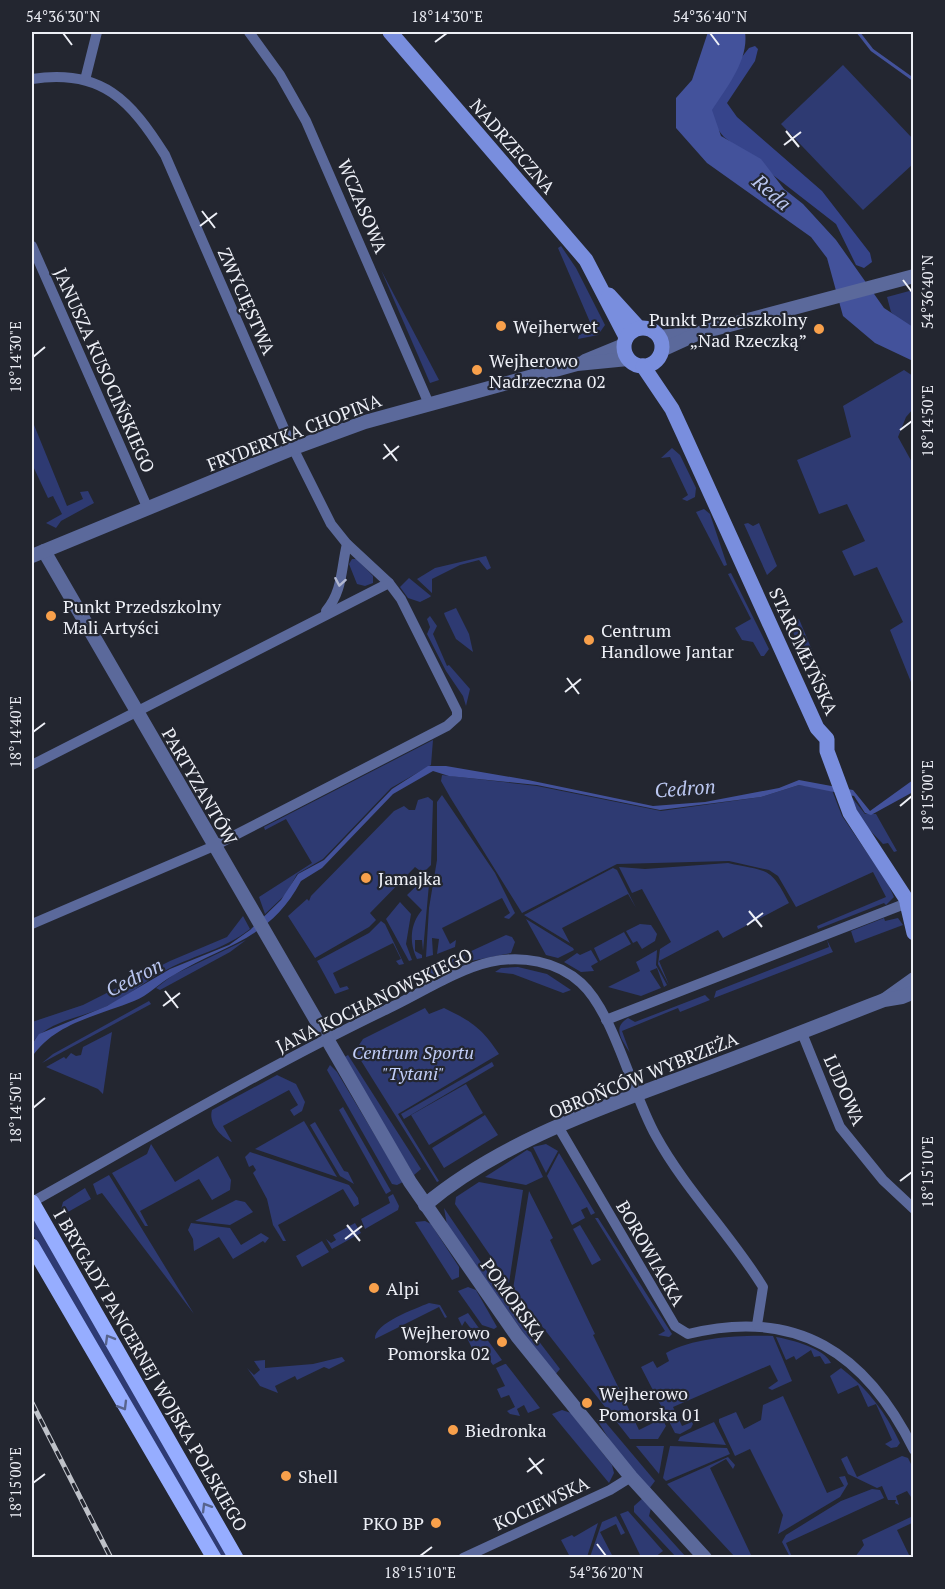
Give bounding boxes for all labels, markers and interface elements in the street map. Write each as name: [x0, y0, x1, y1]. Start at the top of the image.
text: 54°36'30"N: [26, 6, 100, 26]
text: 18°14'30"E: [411, 6, 483, 26]
text: 54°36'40"N: [673, 6, 747, 26]
street label: NADRZECZNA: [465, 93, 561, 199]
street label: WCZASOWA: [332, 155, 394, 257]
water label: Reda: [746, 167, 797, 216]
street label: ZWYCIĘSTWA: [213, 244, 282, 359]
text: 54°36'40"N: [917, 255, 937, 329]
street label: JANUSZA KUSOCIŃSKIEGO: [49, 264, 161, 476]
place label: Punkt Przedszkolny „Nad Rzeczką”: [649, 307, 808, 352]
place label: Wejherwet: [513, 314, 599, 338]
marker: Wejherwet: [494, 319, 508, 333]
text: 18°14'30"E: [5, 321, 25, 393]
marker: Punkt Przedszkolny „Nad Rzeczką”: [812, 322, 826, 336]
place label: Wejherowo Nadrzeczna 02: [489, 348, 606, 393]
marker: Wejherowo Nadrzeczna 02: [470, 363, 484, 377]
text: 18°14'50"E: [917, 385, 937, 457]
street label: FRYDERYKA CHOPINA: [203, 387, 385, 476]
one-way arrow: [334, 577, 347, 587]
street label: STAROMŁYŃSKA: [764, 584, 844, 719]
place label: Punkt Przedszkolny Mali Artyści: [63, 594, 222, 639]
marker: Punkt Przedszkolny Mali Artyści: [44, 609, 58, 623]
place label: Centrum Handlowe Jantar: [601, 618, 734, 663]
marker: Centrum Handlowe Jantar: [582, 633, 596, 647]
text: 18°14'40"E: [5, 696, 25, 768]
street label: PARTYZANTÓW: [157, 723, 243, 849]
text: 18°15'00"E: [917, 760, 937, 832]
water label: Cedron: [654, 772, 716, 804]
place label: Jamajka: [378, 866, 441, 890]
marker: Jamajka: [359, 871, 373, 885]
street label: JANA KOCHANOWSKIEGO: [272, 942, 476, 1058]
water label: Cedron: [101, 951, 167, 1003]
street label: OBROŃCÓW WYBRZEŻA: [545, 1026, 742, 1124]
park label: Centrum Sportu "Tytani": [352, 1040, 474, 1085]
street label: LUDOWA: [819, 1051, 871, 1130]
text: 18°14'50"E: [5, 1072, 25, 1144]
text: 18°15'10"E: [917, 1136, 937, 1208]
street label: BOROWIACKA: [611, 1196, 691, 1311]
street label: I BRYGADY PANCERNEJ WOJSKA POLSKIEGO: [48, 1204, 254, 1536]
street label: POMORSKA: [476, 1254, 553, 1347]
place label: Alpi: [386, 1276, 419, 1300]
marker: Alpi: [367, 1281, 381, 1295]
place label: Wejherowo Pomorska 02: [388, 1320, 490, 1365]
one-way arrow: [104, 1335, 116, 1345]
marker: Wejherowo Pomorska 02: [495, 1335, 509, 1349]
place label: Wejherowo Pomorska 01: [599, 1381, 701, 1426]
marker: Wejherowo Pomorska 01: [580, 1396, 594, 1410]
one-way arrow: [116, 1400, 128, 1410]
place label: Biedronka: [465, 1418, 546, 1442]
marker: Biedronka: [446, 1423, 460, 1437]
text: 18°15'00"E: [5, 1447, 25, 1519]
place label: Shell: [298, 1464, 338, 1488]
marker: Shell: [279, 1469, 293, 1483]
street label: KOCIEWSKA: [489, 1470, 593, 1536]
one-way arrow: [202, 1503, 214, 1513]
place label: PKO BP: [363, 1511, 424, 1535]
marker: PKO BP: [429, 1516, 443, 1530]
text: 18°15'10"E: [384, 1562, 456, 1582]
text: 54°36'20"N: [569, 1562, 643, 1582]

